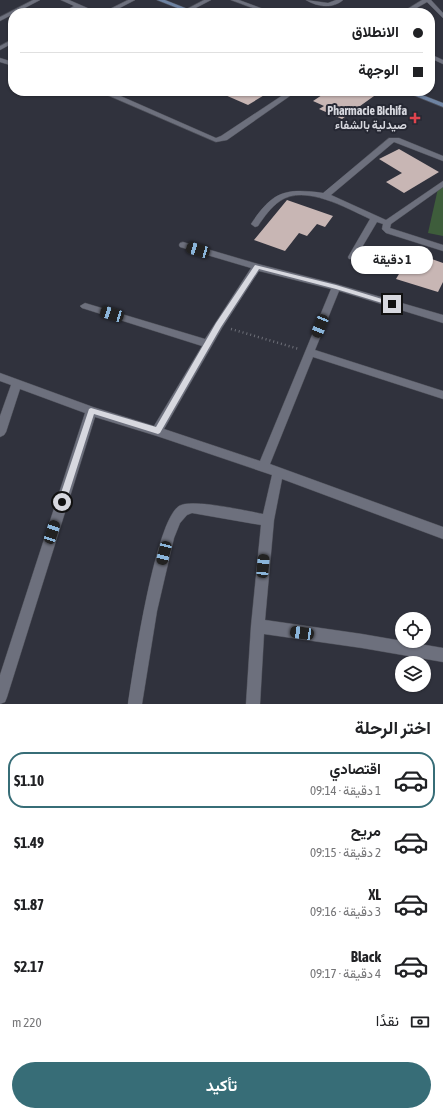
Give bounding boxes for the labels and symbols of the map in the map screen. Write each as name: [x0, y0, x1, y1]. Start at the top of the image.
place label: Pharmacie Bichifa صيدلية بالشفاء: [327, 104, 407, 132]
marker: Pharmacie Bichifa صيدلية بالشفاء: [410, 113, 420, 123]
car: [185, 241, 211, 259]
callout: 1 دقيقة: [351, 246, 433, 274]
route end: [383, 295, 401, 313]
car: [99, 305, 125, 323]
car: [310, 313, 330, 339]
route start: [53, 493, 71, 511]
car: [43, 519, 61, 545]
car: [155, 540, 173, 566]
car: [256, 554, 270, 578]
car: [289, 625, 315, 641]

